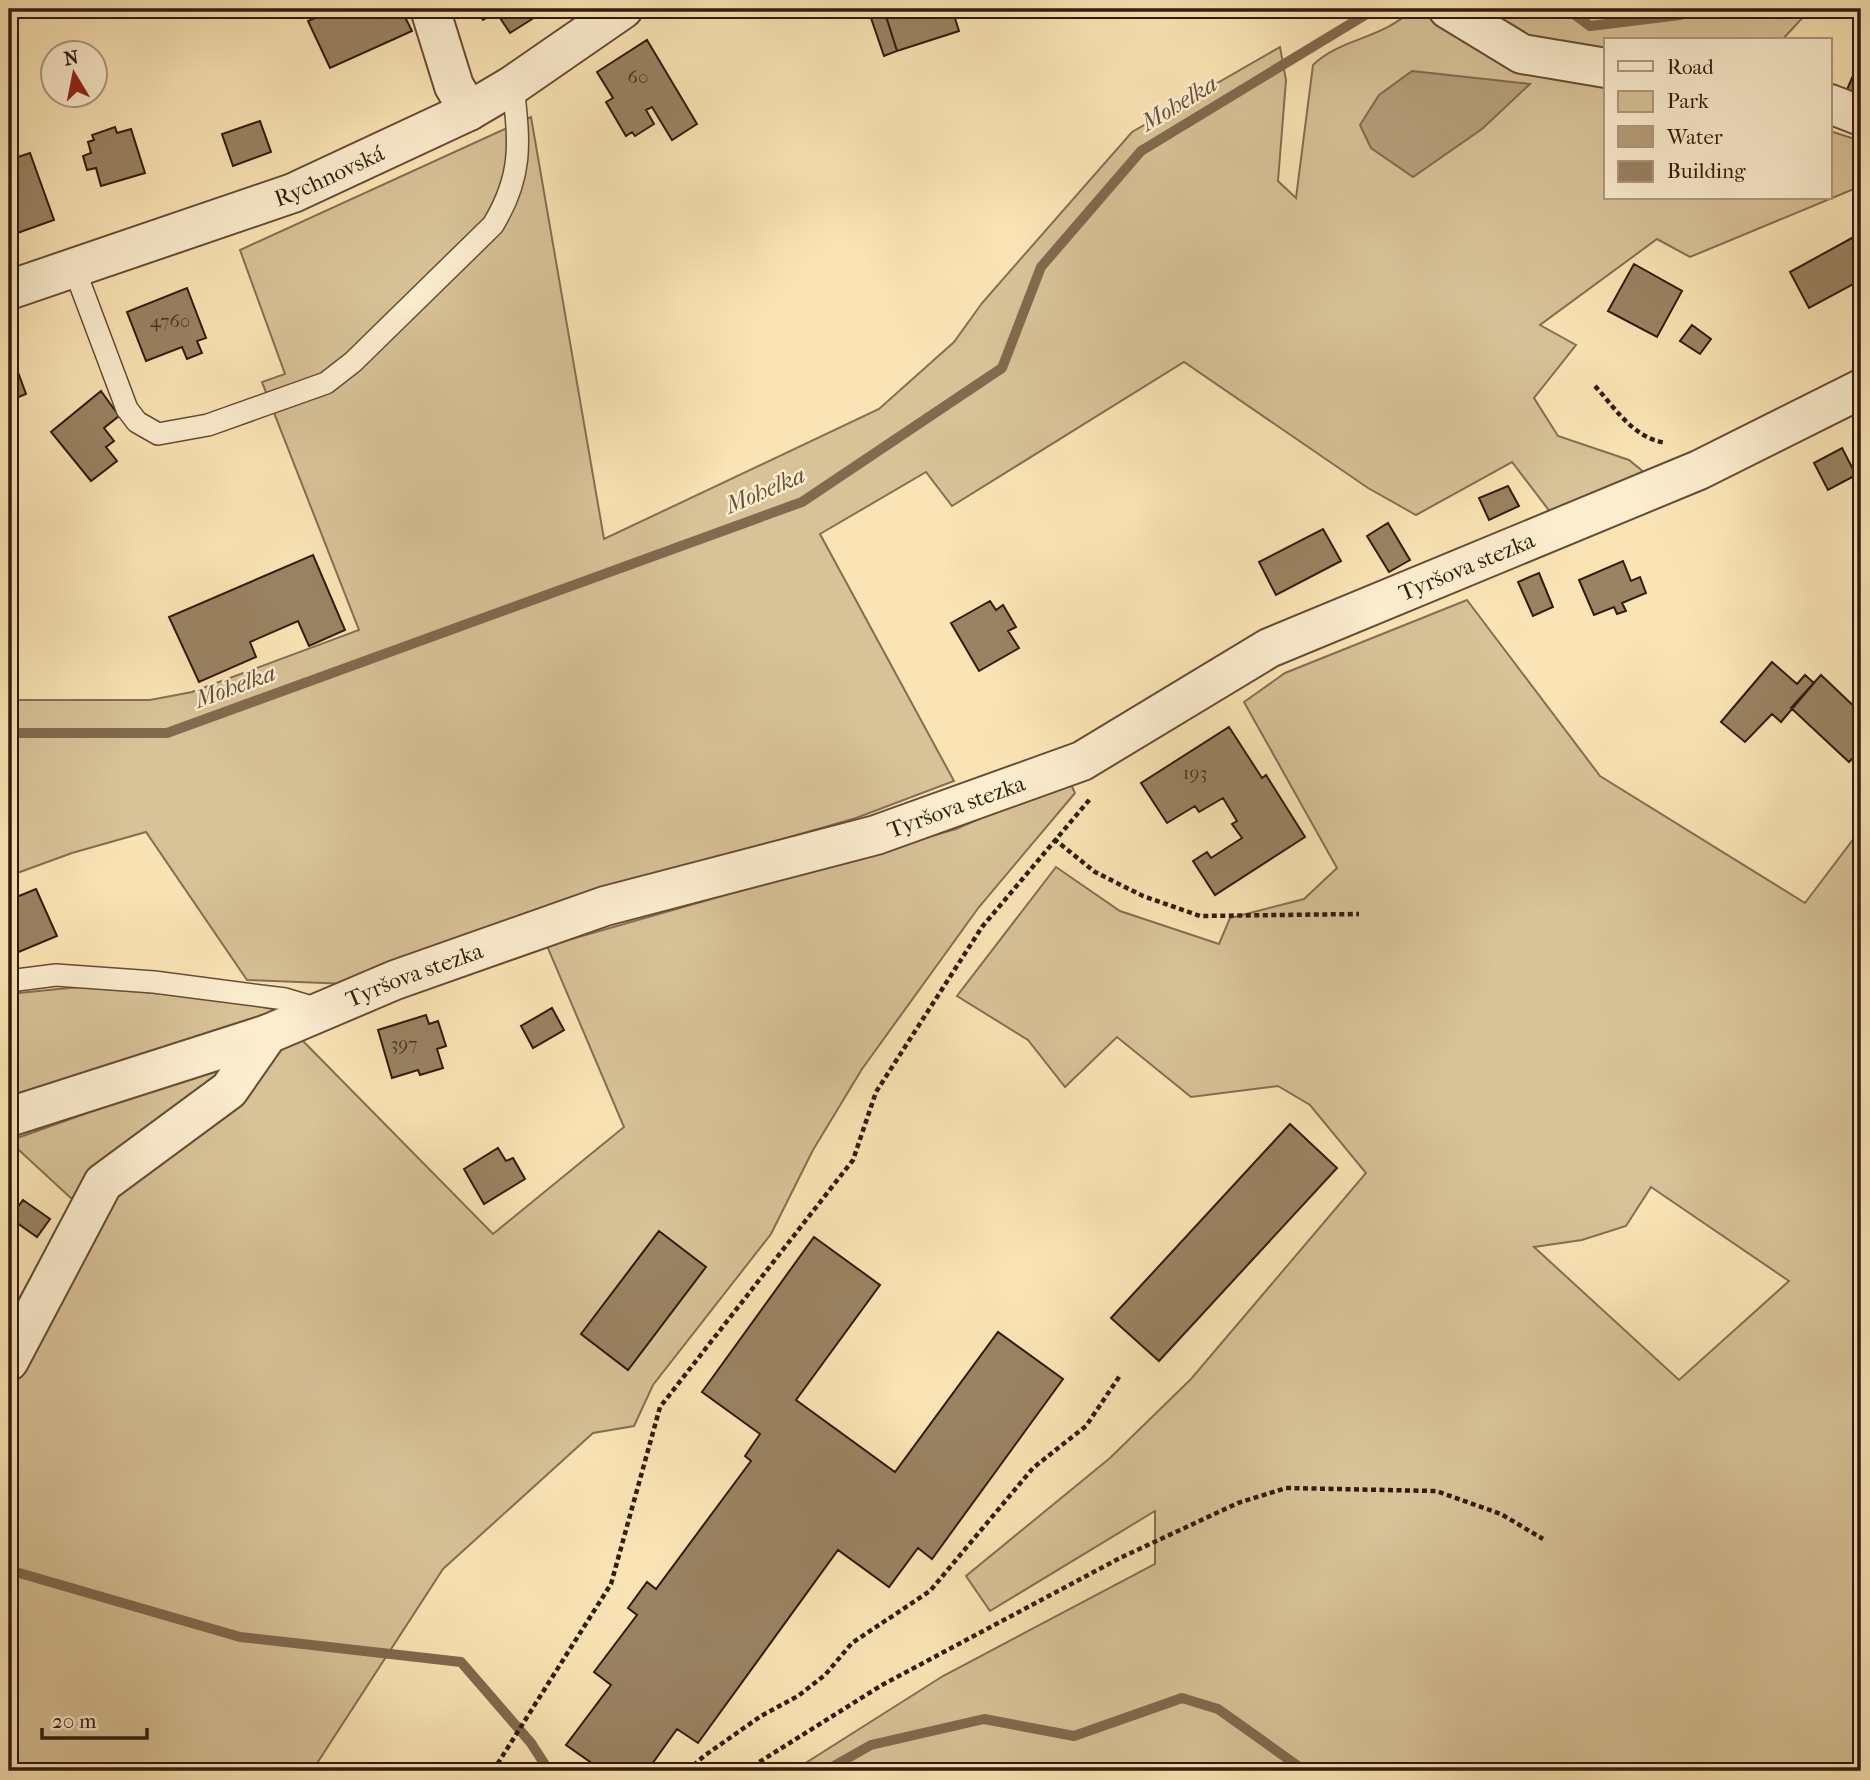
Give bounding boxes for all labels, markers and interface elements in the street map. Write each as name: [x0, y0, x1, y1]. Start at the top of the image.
north arrow: [38, 38, 108, 108]
legend: [1604, 38, 1832, 200]
text: N: [62, 46, 81, 70]
text: Road: [1667, 55, 1714, 79]
house number: 60: [628, 66, 648, 88]
water label: Mohelka: [1134, 69, 1222, 138]
text: Park: [1667, 89, 1709, 113]
text: Water: [1666, 125, 1723, 149]
street label: Rychnovská: [271, 139, 389, 212]
text: Building: [1667, 159, 1746, 183]
house number: 4760: [150, 310, 190, 332]
water label: Mohelka: [719, 461, 809, 520]
street label: Tyršova stezka: [1395, 526, 1539, 606]
water label: Mohelka: [189, 658, 279, 714]
house number: 193: [1183, 762, 1207, 784]
street label: Tyršova stezka: [884, 769, 1029, 843]
street label: Tyršova stezka: [342, 936, 487, 1013]
house number: 397: [391, 1033, 417, 1055]
scale bar: [42, 1696, 147, 1740]
text: 20 m: [52, 1709, 97, 1733]

